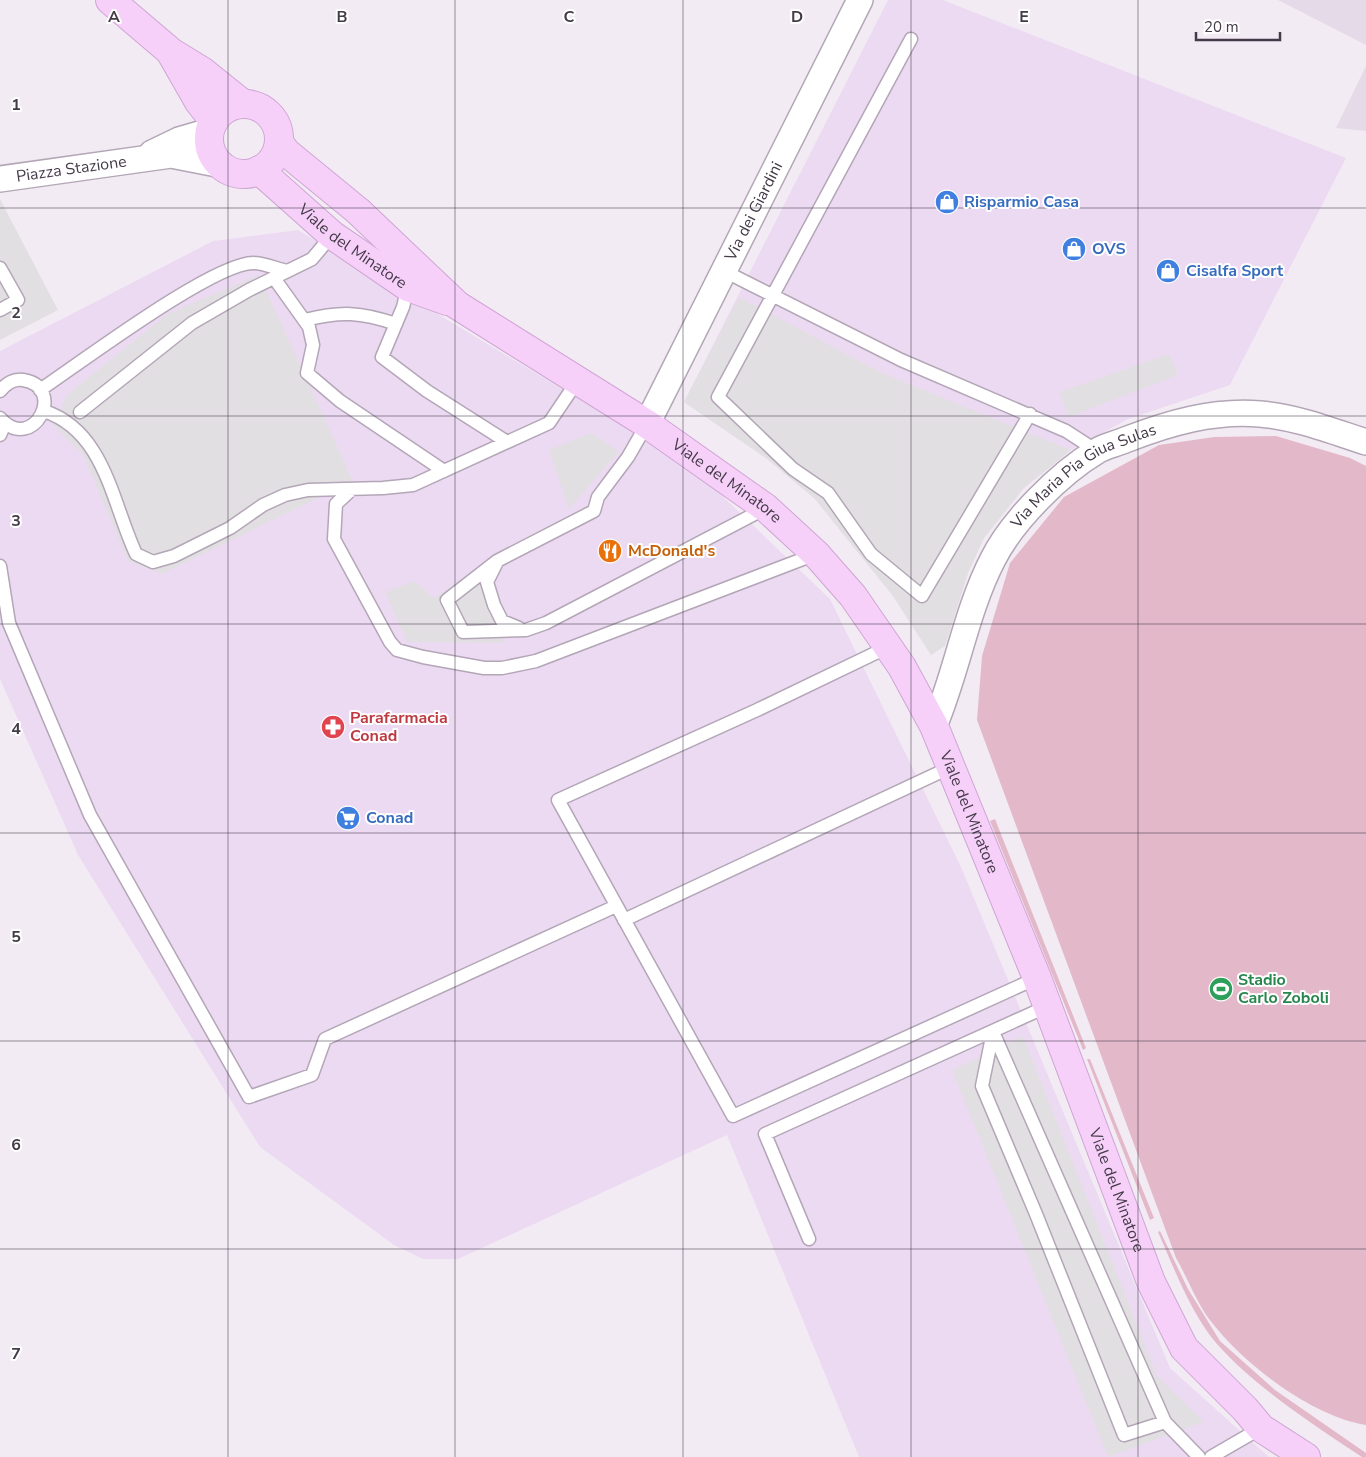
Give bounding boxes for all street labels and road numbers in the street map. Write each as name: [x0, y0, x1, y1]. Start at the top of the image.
street label: Piazza Stazione: [15, 150, 128, 188]
street label: Via dei Giardini: [719, 158, 788, 266]
street label: Viale del Minatore: [292, 198, 411, 294]
street label: Via Maria Pia Giua Sulas: [1005, 419, 1159, 534]
street label: Viale del Minatore: [666, 433, 787, 528]
street label: Viale del Minatore: [934, 746, 1004, 877]
street label: Viale del Minatore: [1083, 1124, 1150, 1255]

